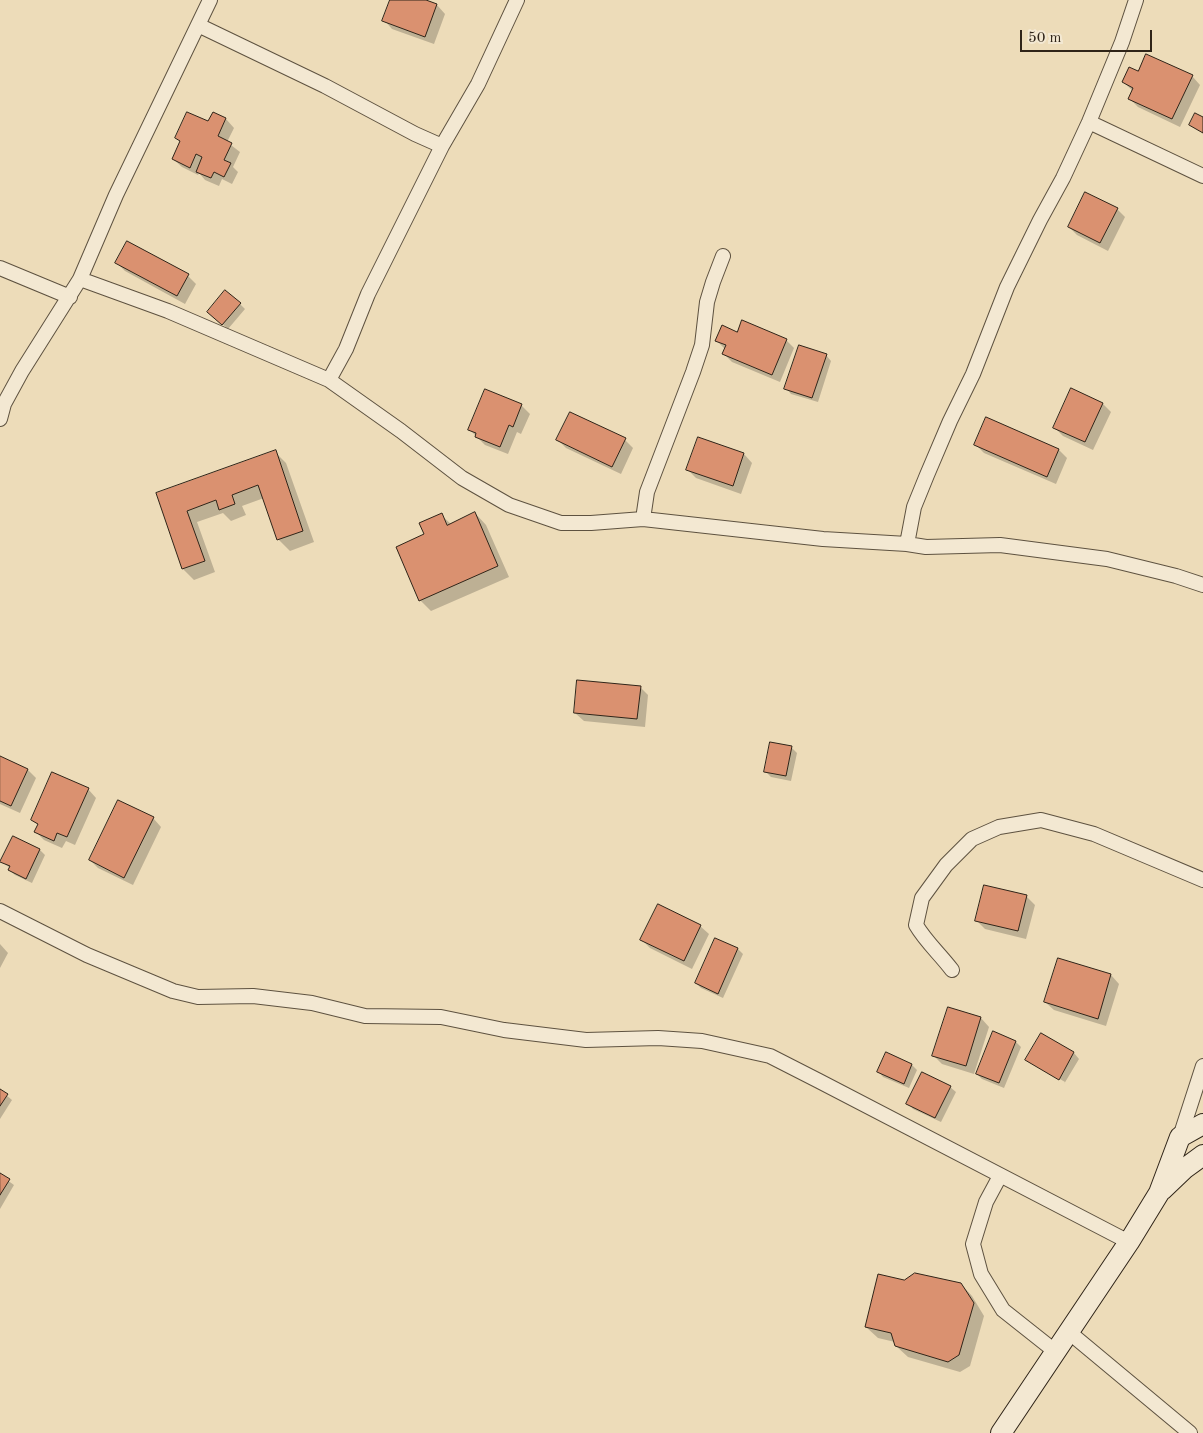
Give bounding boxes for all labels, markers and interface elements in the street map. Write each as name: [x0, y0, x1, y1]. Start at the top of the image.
scale bar: [1023, 20, 1156, 52]
text: 50 m: [1028, 31, 1062, 46]

